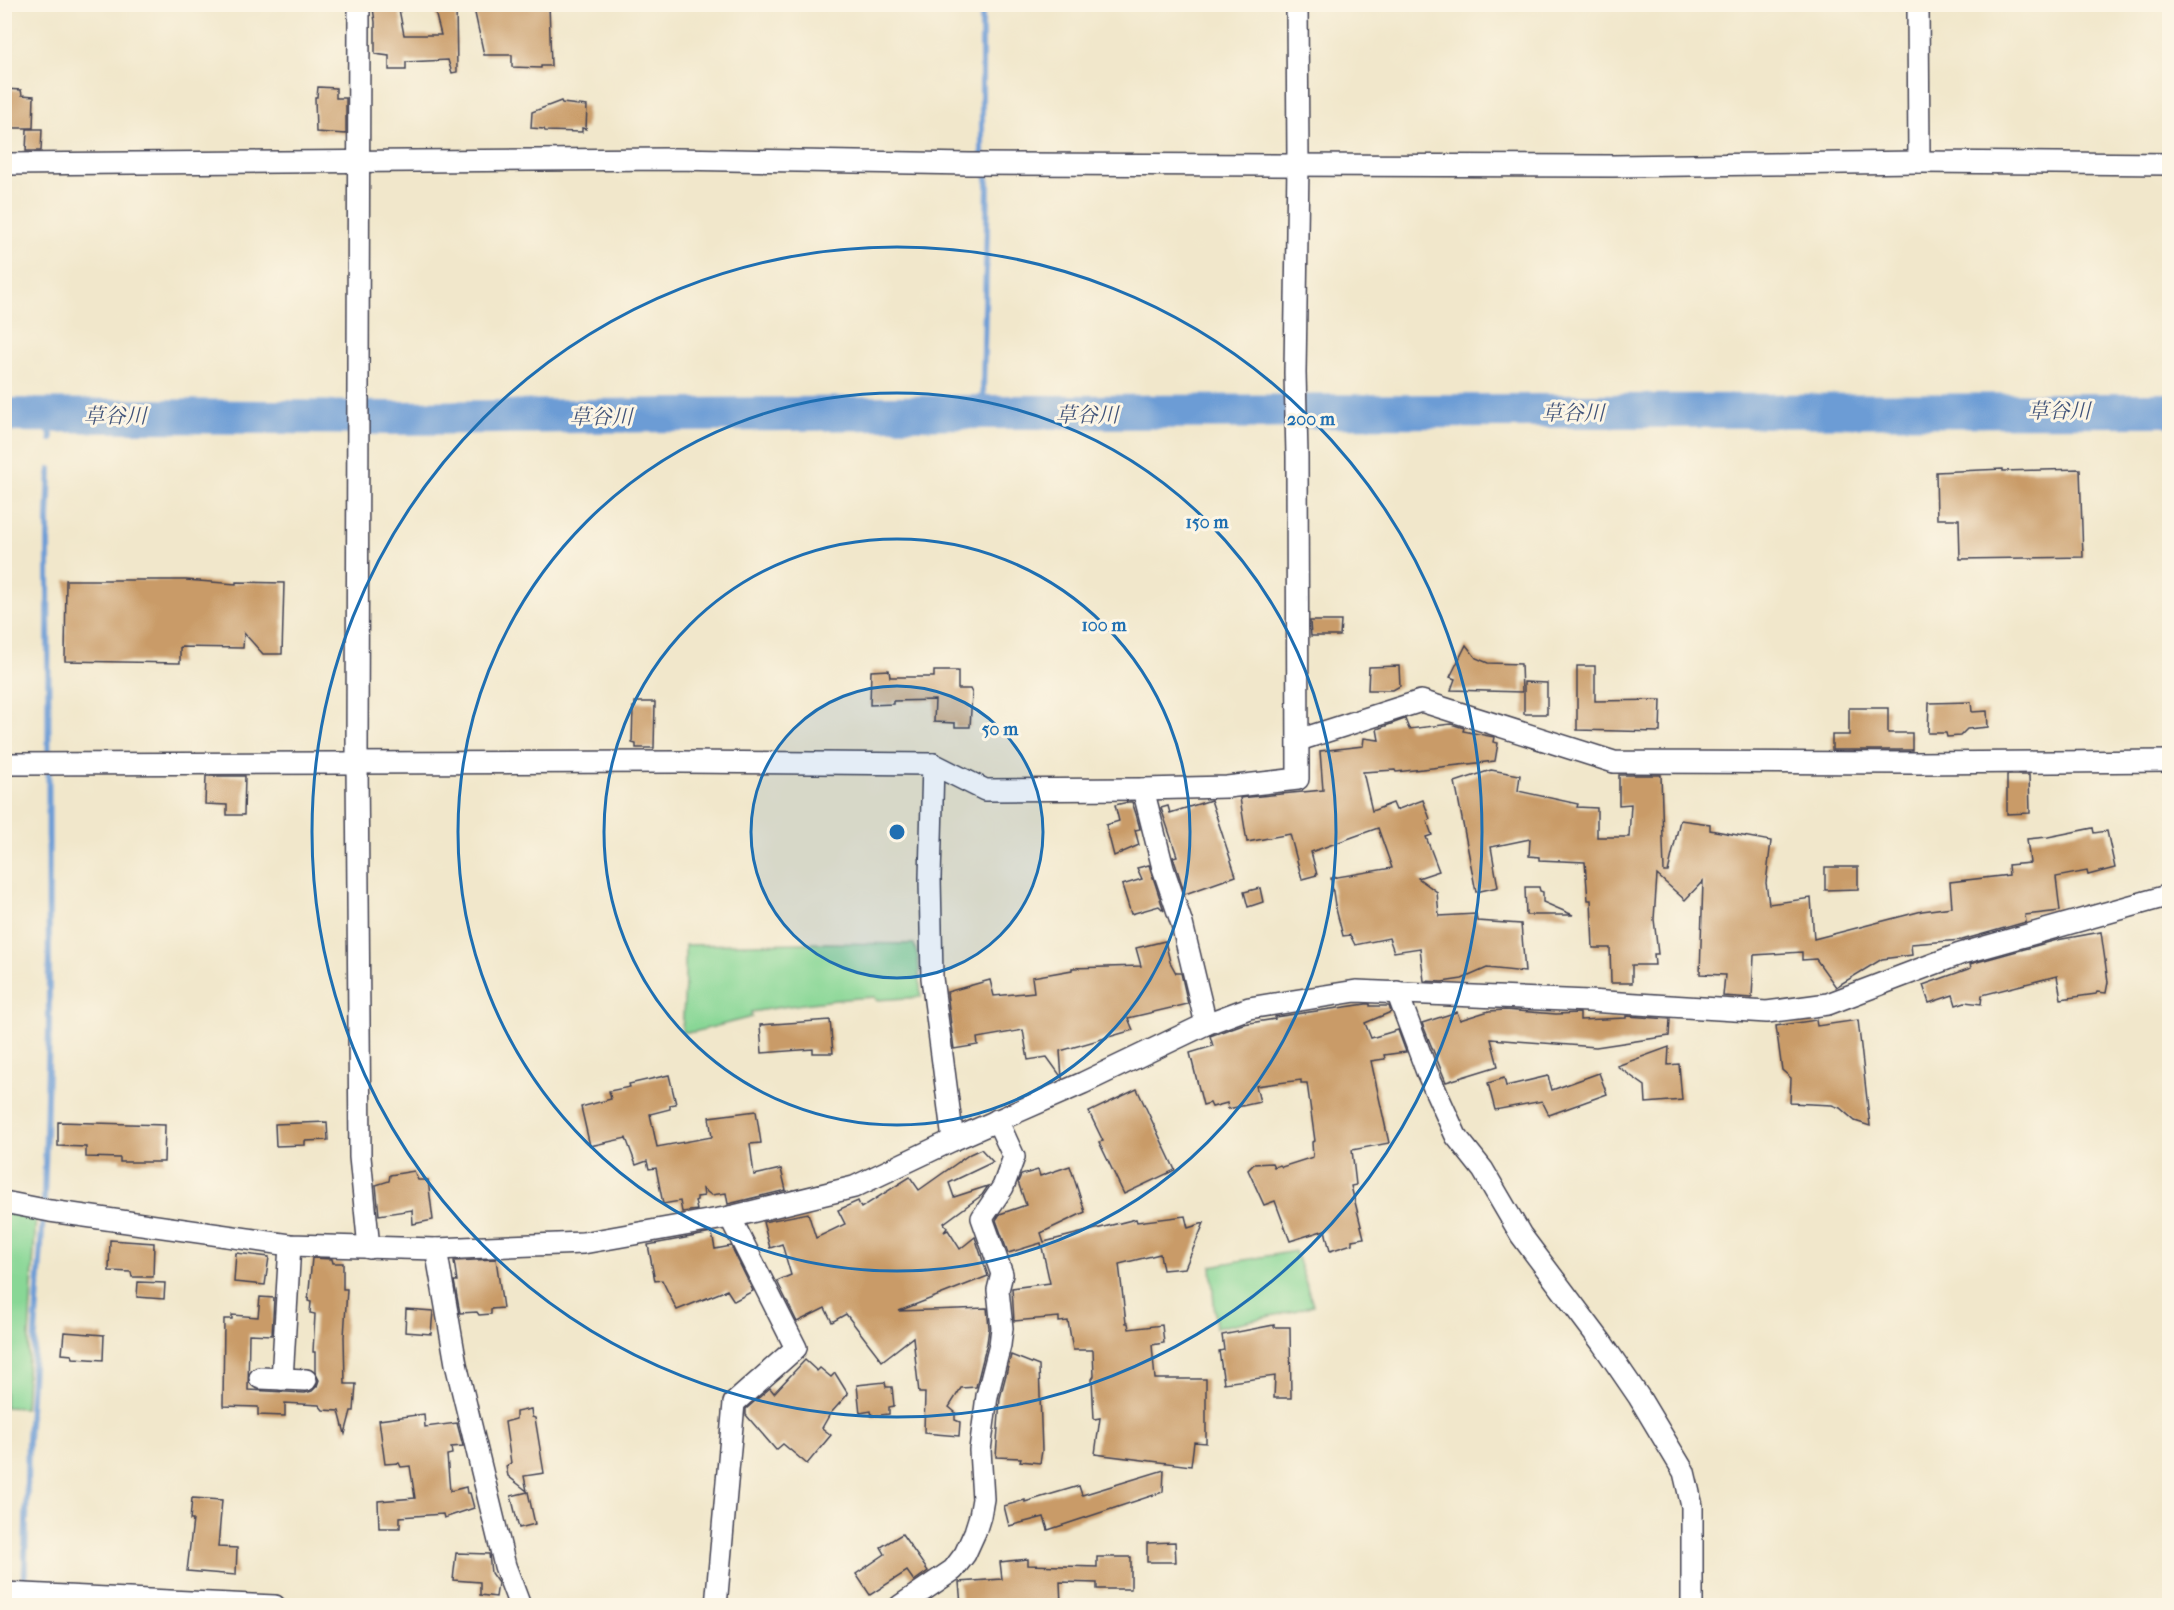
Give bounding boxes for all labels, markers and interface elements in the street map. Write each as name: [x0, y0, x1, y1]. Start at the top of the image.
water label: 草谷川: [2028, 399, 2092, 423]
water label: 草谷川: [1542, 401, 1606, 425]
water label: 草谷川: [1056, 403, 1120, 427]
water label: 草谷川: [84, 404, 148, 428]
water label: 草谷川: [570, 405, 634, 429]
text: 200 m: [1287, 409, 1336, 430]
text: 150 m: [1186, 512, 1229, 533]
text: 100 m: [1081, 615, 1128, 636]
text: 50 m: [982, 719, 1019, 740]
centre of rings: [887, 822, 907, 842]

